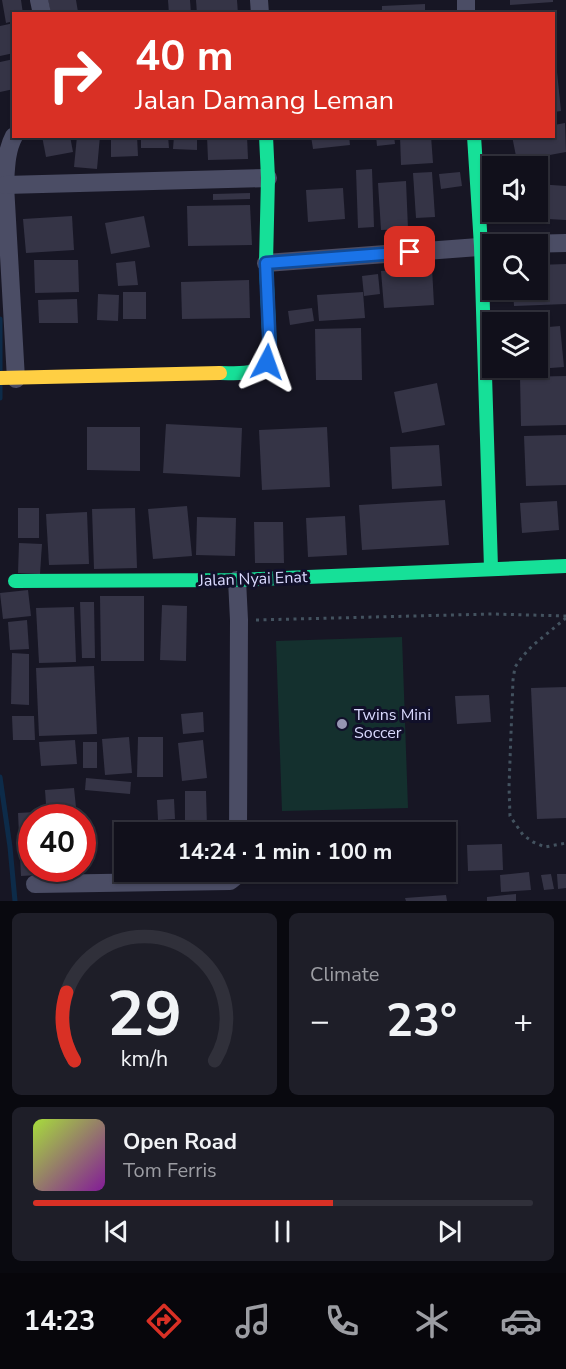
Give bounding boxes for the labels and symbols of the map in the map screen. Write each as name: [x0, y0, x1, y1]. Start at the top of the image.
pin: [384, 226, 435, 277]
position arrow: [235, 330, 299, 394]
street label: Jalan Nyai Enat: [197, 566, 308, 592]
place label: Twins Mini Soccer: [354, 704, 431, 744]
marker: Twins Mini Soccer: [335, 717, 349, 731]
speed limit sign: 40: [18, 804, 96, 882]

